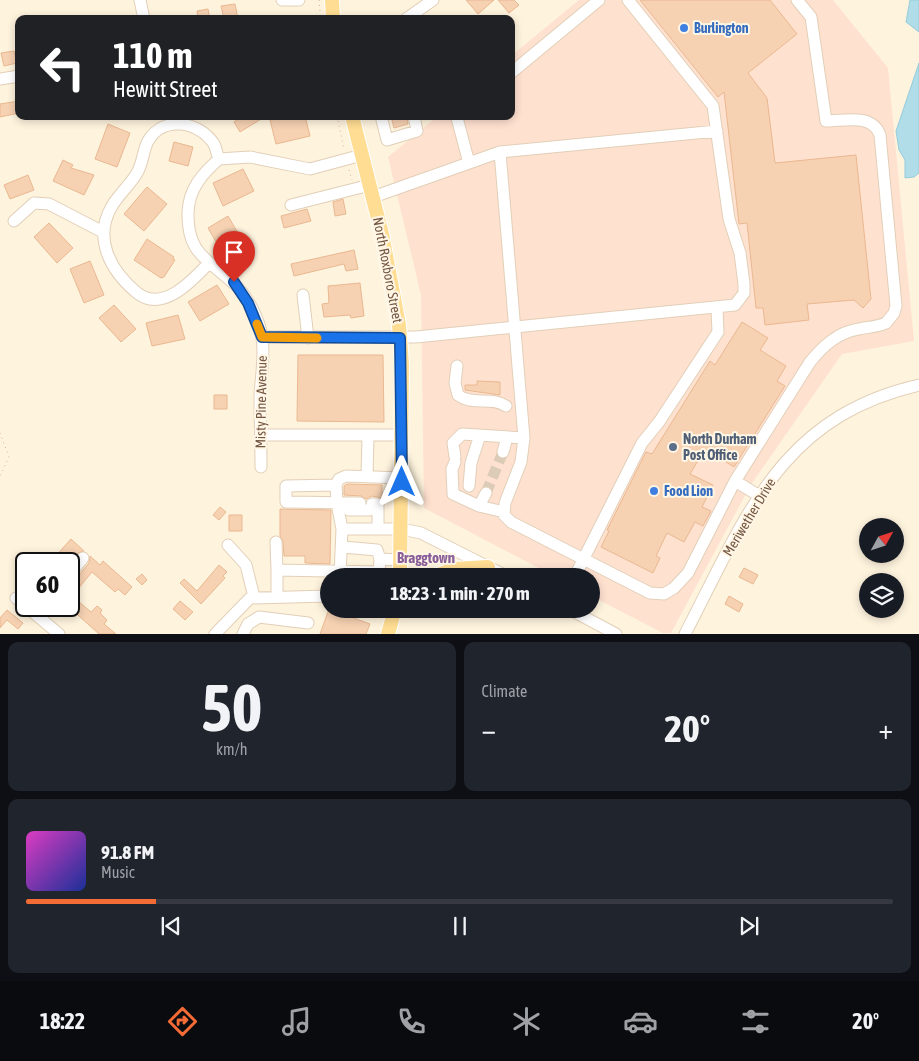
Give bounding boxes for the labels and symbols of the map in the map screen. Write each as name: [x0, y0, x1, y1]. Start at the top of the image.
place label: Burlington: [694, 20, 749, 36]
marker: Burlington: [678, 22, 690, 34]
street label: North Roxboro Street: [370, 216, 406, 324]
pin: [213, 231, 255, 282]
street label: Misty Pine Avenue: [252, 355, 270, 449]
place label: North Durham Post Office: [683, 431, 757, 463]
marker: North Durham Post Office: [667, 441, 679, 453]
position arrow: [375, 455, 427, 507]
street label: Meriwether Drive: [719, 475, 779, 559]
place label: Food Lion: [664, 483, 713, 499]
marker: Food Lion: [648, 485, 660, 497]
north arrow: [859, 518, 904, 562]
district label: Braggtown: [397, 549, 455, 566]
speed limit sign: 60: [15, 552, 80, 617]

